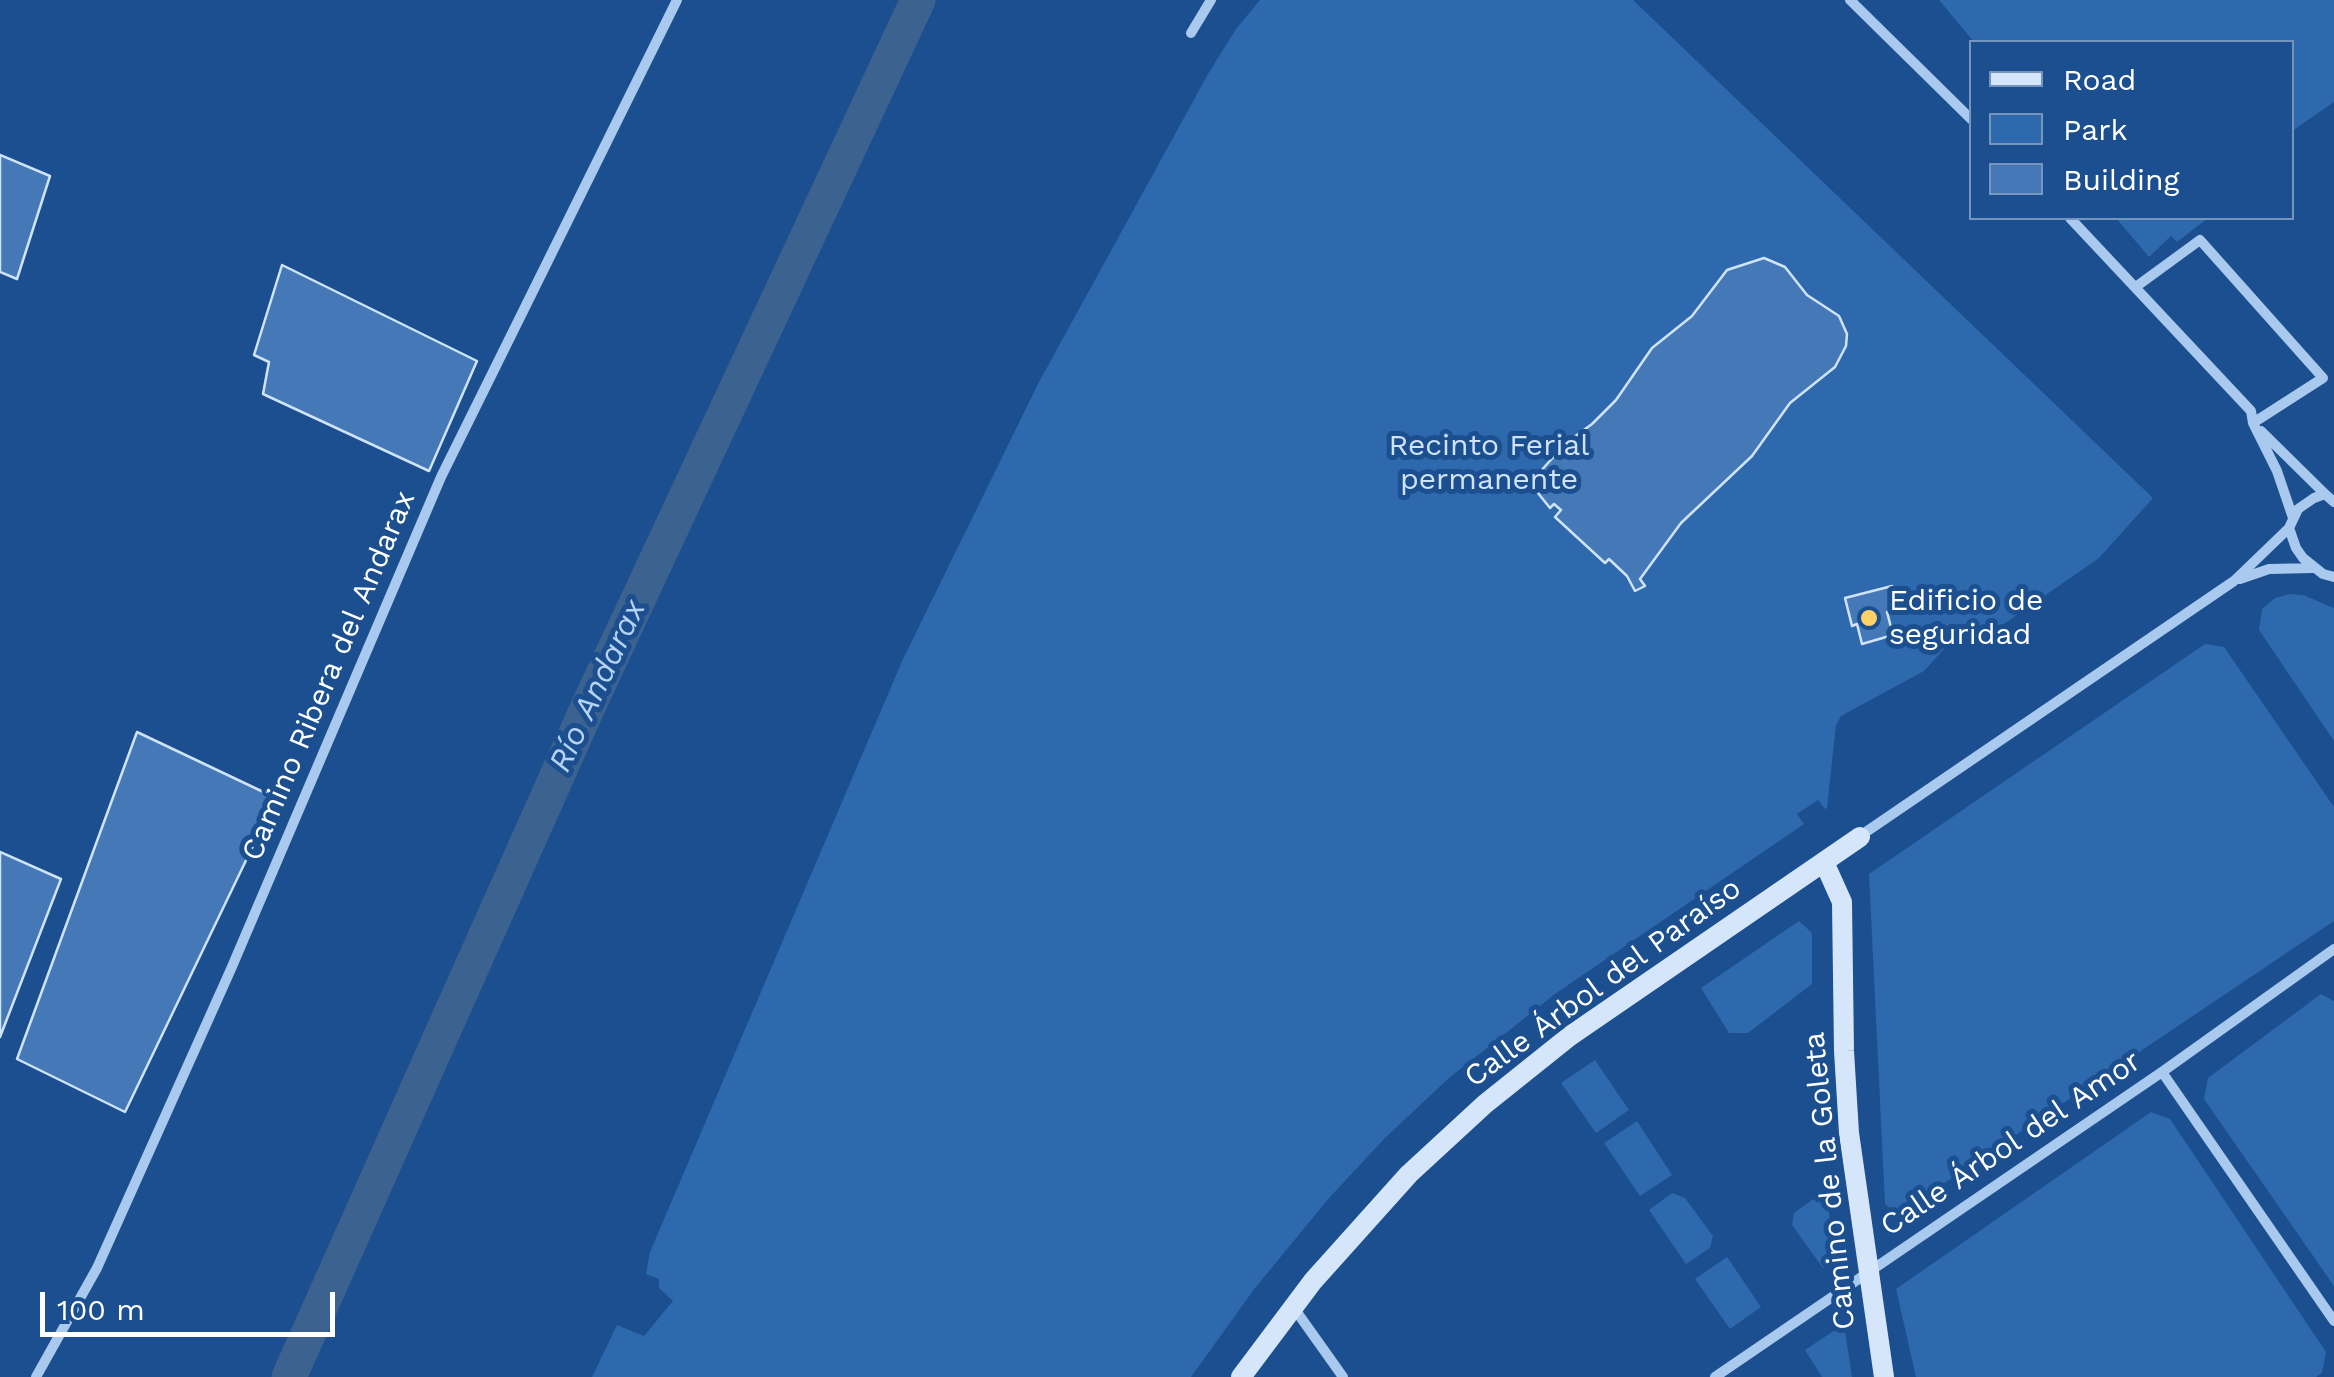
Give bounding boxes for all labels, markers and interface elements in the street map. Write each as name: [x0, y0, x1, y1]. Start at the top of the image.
legend: [1969, 40, 2294, 220]
text: Road: [2063, 62, 2136, 97]
text: Park: [2063, 112, 2128, 147]
text: Building: [2063, 162, 2180, 197]
park label: Recinto Ferial permanente: [1388, 428, 1590, 498]
street label: Camino Ribera del Andarax: [235, 486, 423, 866]
place label: Edificio de seguridad: [1889, 583, 2043, 654]
water label: Río Andarax: [541, 594, 655, 778]
marker: Edificio de seguridad: [1858, 607, 1880, 629]
street label: Calle Árbol del Paraíso: [1458, 871, 1748, 1095]
street label: Camino de la Goleta: [1796, 1030, 1864, 1332]
street label: Calle Árbol del Amor: [1874, 1044, 2148, 1244]
scale bar: [45, 1272, 340, 1334]
text: 100 m: [57, 1292, 145, 1327]

